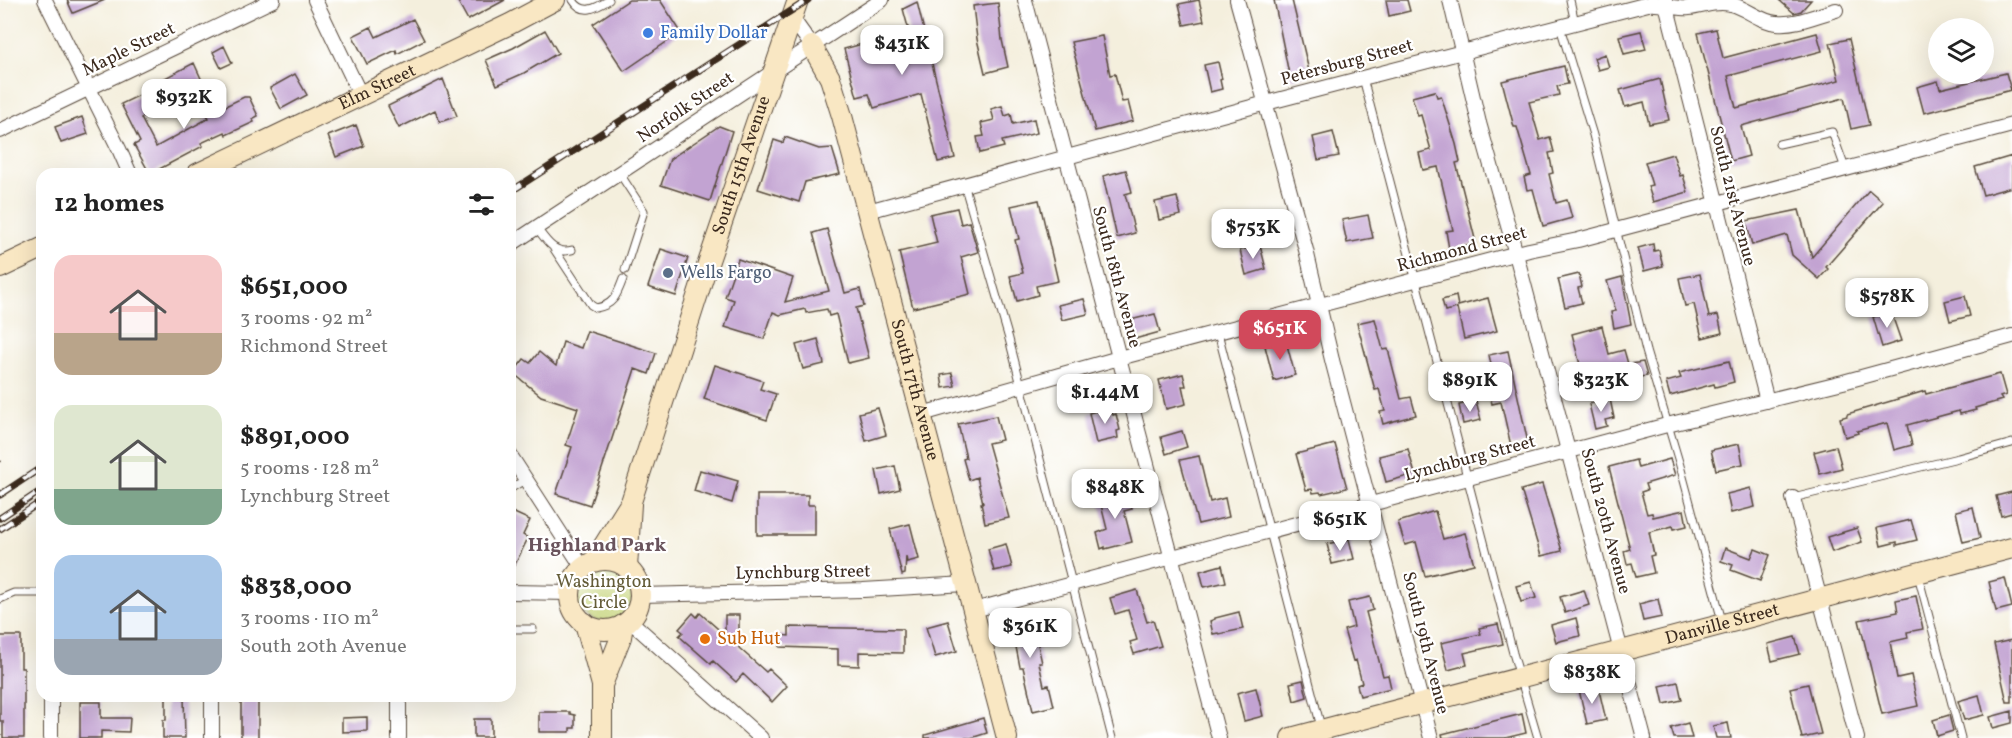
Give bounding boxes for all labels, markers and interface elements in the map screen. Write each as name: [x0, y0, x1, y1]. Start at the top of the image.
street label: Maple Street: [78, 17, 180, 83]
map controls: [1928, 18, 1994, 84]
button: layers: [1928, 18, 1994, 84]
place label: Family Dollar: [660, 21, 768, 46]
pin: $431K: [860, 25, 944, 76]
marker: Family Dollar: [641, 26, 655, 40]
text: $431K: [874, 30, 930, 58]
street label: Petersburg Street: [1278, 33, 1416, 93]
street label: Elm Street: [335, 58, 420, 117]
street label: Norfolk Street: [633, 66, 739, 150]
pin: $932K: [142, 79, 226, 130]
text: $932K: [155, 84, 213, 112]
street label: South 15th Avenue: [706, 92, 777, 238]
street label: South 21st Avenue: [1703, 123, 1761, 269]
text: 12 homes: [54, 186, 165, 222]
icon: filters: [465, 188, 498, 221]
street label: South 18th Avenue: [1085, 203, 1147, 351]
pin: $753K: [1211, 209, 1295, 260]
text: $753K: [1225, 214, 1281, 242]
street label: Richmond Street: [1394, 221, 1530, 279]
place label: Wells Fargo: [680, 261, 772, 286]
marker: Wells Fargo: [661, 266, 675, 280]
text: $651,000: [240, 269, 348, 305]
pin: $578K: [1845, 278, 1929, 329]
icon: home: [102, 279, 174, 351]
text: $578K: [1859, 283, 1915, 311]
text: 3 rooms · 92 m²: [240, 305, 372, 333]
pin: $651K: [1238, 310, 1322, 361]
text: $651K: [1253, 315, 1307, 343]
street label: South 17th Avenue: [884, 316, 945, 464]
text: Richmond Street: [240, 333, 388, 361]
pin: $891K: [1428, 362, 1512, 413]
pin: $323K: [1559, 362, 1643, 413]
text: $891K: [1442, 367, 1498, 395]
text: $323K: [1573, 367, 1629, 395]
pin: $1.44M: [1056, 374, 1154, 425]
text: $1.44M: [1071, 379, 1139, 407]
text: $891,000: [240, 419, 350, 455]
icon: home: [102, 429, 174, 501]
street label: Lynchburg Street: [1401, 429, 1539, 489]
street label: South 20th Avenue: [1573, 445, 1637, 597]
text: 5 rooms · 128 m²: [240, 455, 379, 483]
pin: $848K: [1073, 469, 1157, 520]
text: $848K: [1086, 474, 1144, 502]
text: Lynchburg Street: [240, 483, 390, 511]
pin: $651K: [1298, 501, 1382, 552]
text: $651K: [1313, 506, 1367, 534]
district label: Highland Park: [528, 532, 666, 560]
street label: Lynchburg Street: [735, 559, 871, 587]
text: $838,000: [240, 569, 352, 605]
street label: South 19th Avenue: [1395, 569, 1455, 717]
park label: Washington Circle: [556, 570, 652, 616]
icon: home: [102, 579, 174, 651]
street label: Danville Street: [1662, 597, 1782, 651]
text: 3 rooms · 110 m²: [240, 605, 379, 633]
pin: $361K: [988, 608, 1072, 659]
text: $361K: [1003, 613, 1057, 641]
place label: Sub Hut: [717, 627, 781, 652]
marker: Sub Hut: [698, 632, 712, 646]
text: South 20th Avenue: [240, 633, 407, 661]
pin: $838K: [1550, 654, 1634, 705]
text: $838K: [1563, 659, 1621, 687]

